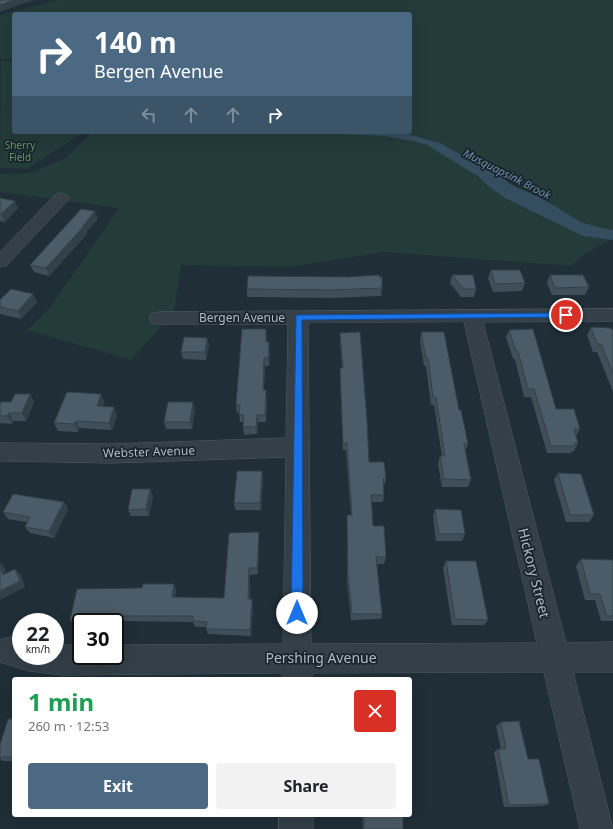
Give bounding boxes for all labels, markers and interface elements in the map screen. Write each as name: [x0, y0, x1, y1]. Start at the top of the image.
text: 140 m: [94, 23, 177, 61]
icon: right: [28, 28, 80, 80]
text: Bergen Avenue: [94, 59, 223, 83]
icon: left: [138, 104, 160, 126]
icon: ahead: [180, 104, 202, 126]
icon: ahead: [222, 104, 244, 126]
icon: right: [264, 104, 286, 126]
park label: Sherry Field: [5, 138, 36, 164]
water label: Musquapsink Brook: [461, 145, 554, 202]
pin: [549, 298, 583, 332]
icon: arrive: [555, 304, 577, 326]
street label: Bergen Avenue: [199, 309, 285, 326]
street label: Webster Avenue: [103, 441, 196, 462]
street label: Hickory Street: [514, 526, 555, 620]
position arrow: [276, 592, 318, 634]
speed limit sign: 30: [72, 613, 124, 665]
text: 22: [27, 620, 49, 647]
text: km/h: [26, 642, 50, 656]
street label: Pershing Avenue: [265, 648, 377, 667]
text: 1 min: [28, 685, 94, 718]
button: close: [354, 690, 396, 732]
text: 260 m · 12:53: [28, 717, 109, 735]
button: Exit: [28, 763, 208, 809]
button: Share: [216, 763, 396, 809]

